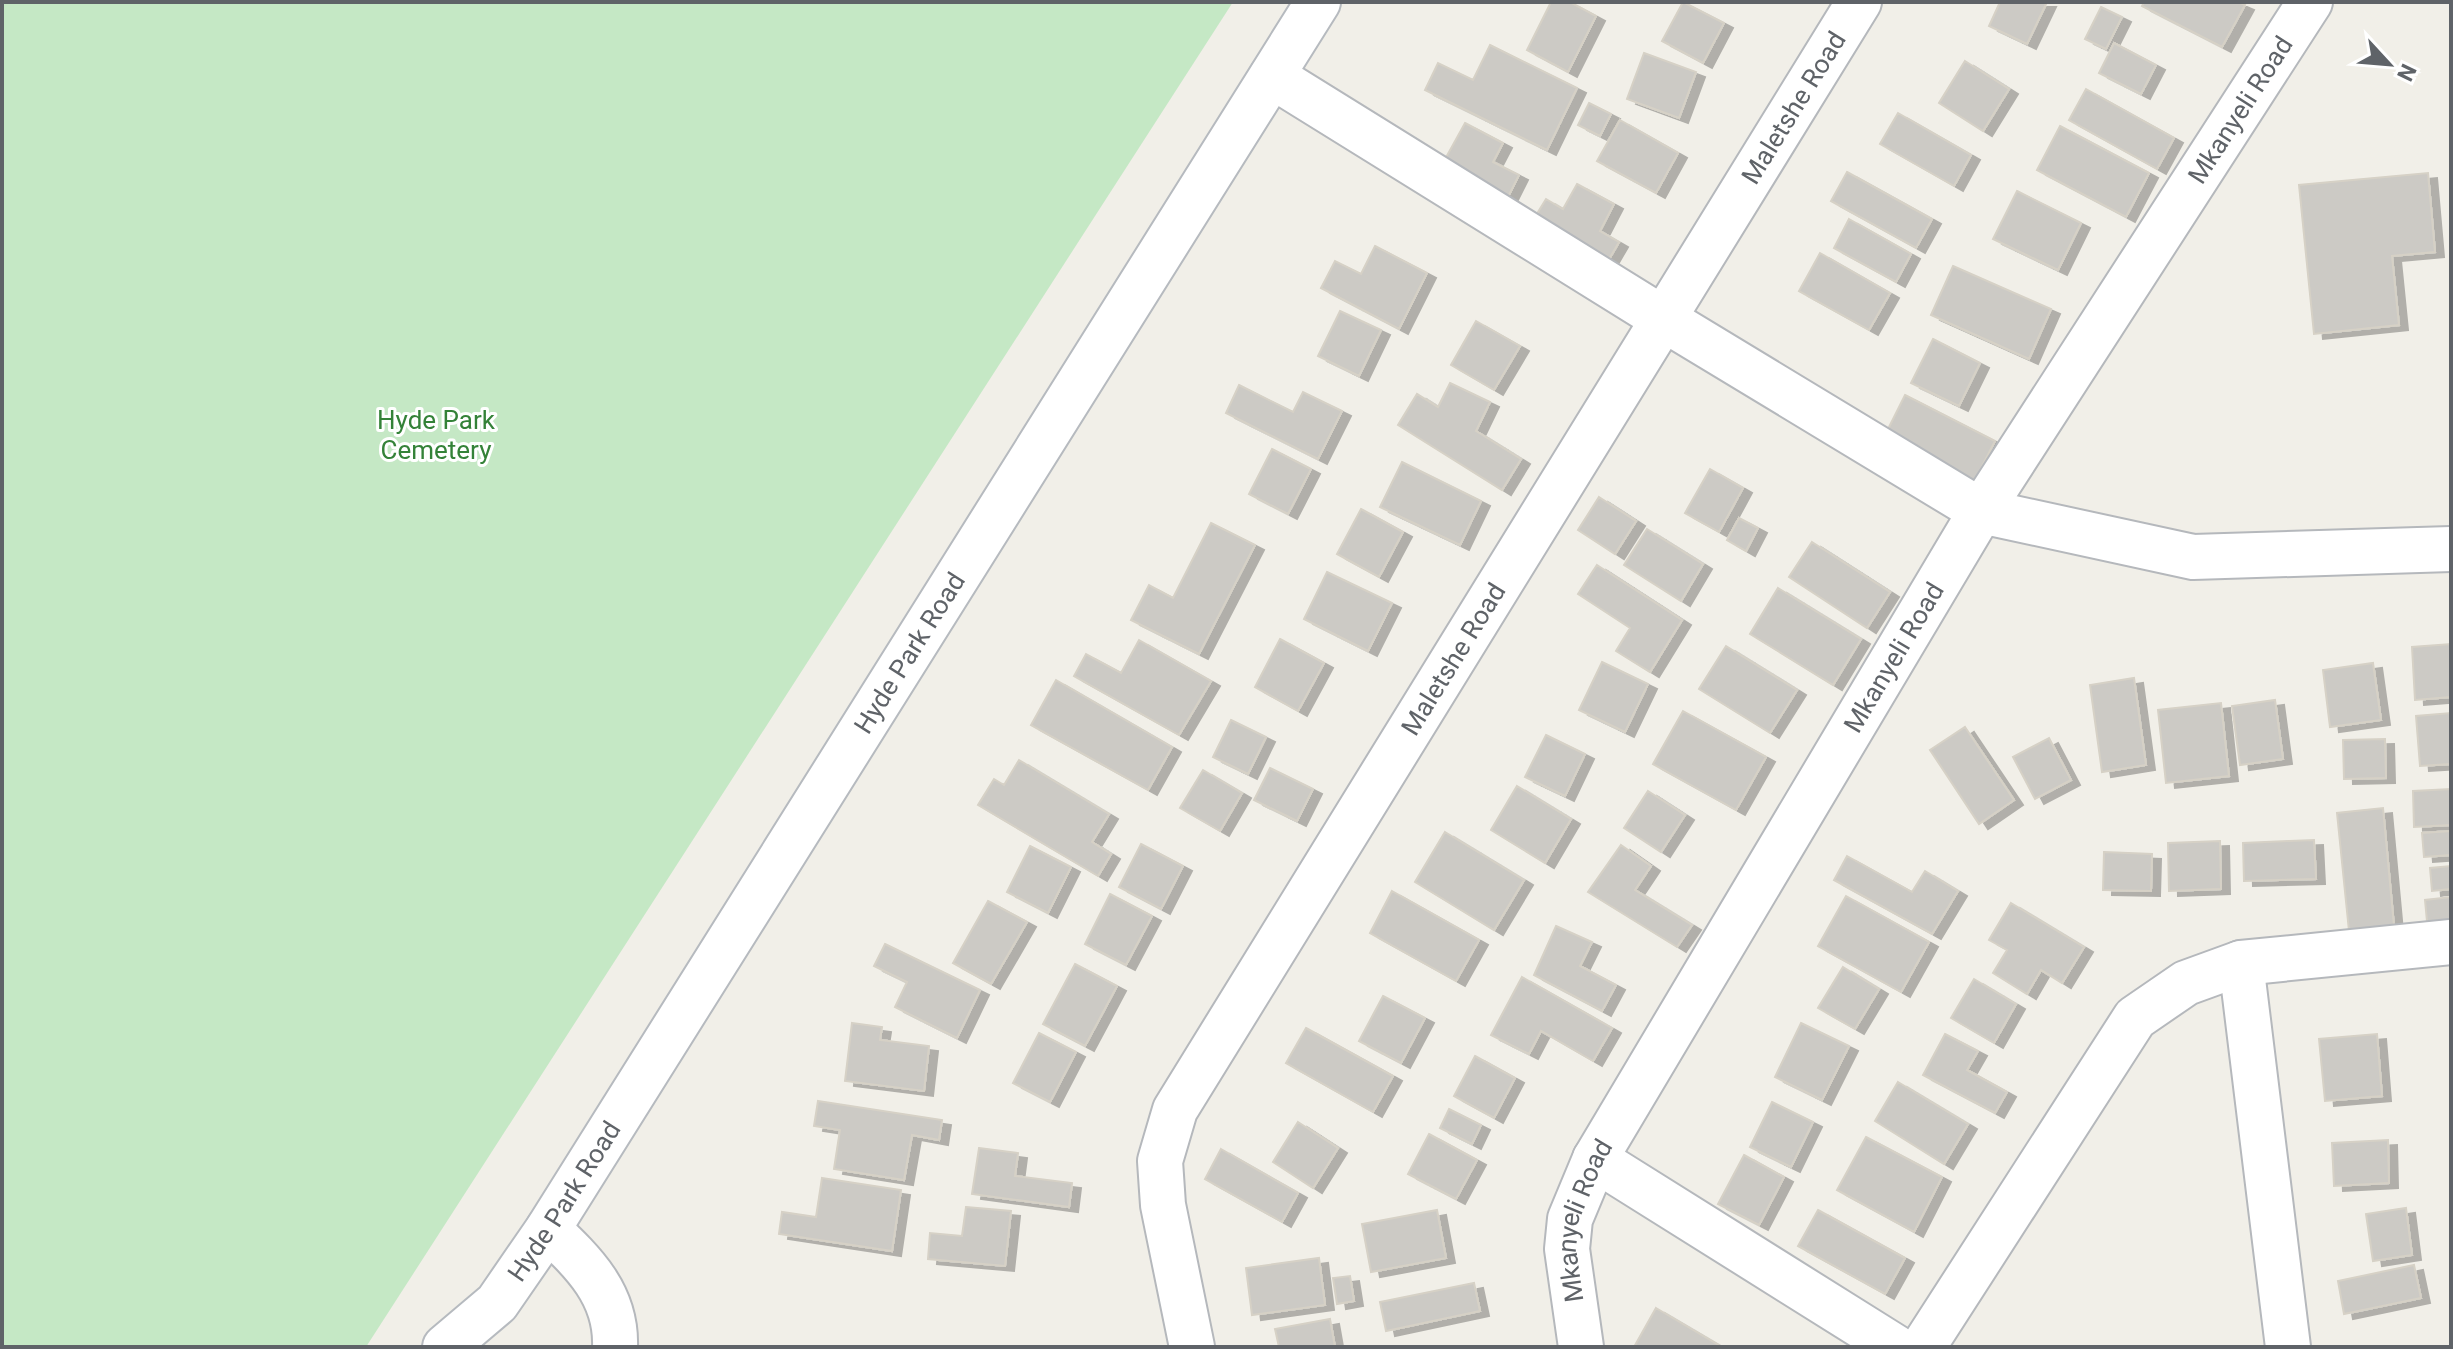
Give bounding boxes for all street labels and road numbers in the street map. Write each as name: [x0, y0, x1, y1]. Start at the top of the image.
street label: Maletshe Road: [1735, 26, 1852, 189]
street label: Mkanyeli Road: [2182, 31, 2299, 189]
street label: Hyde Park Road: [848, 567, 971, 739]
street label: Mkanyeli Road: [1838, 577, 1950, 738]
street label: Maletshe Road: [1395, 578, 1512, 741]
street label: Hyde Park Road: [502, 1116, 627, 1287]
street label: Mkanyeli Road: [1552, 1134, 1618, 1304]

